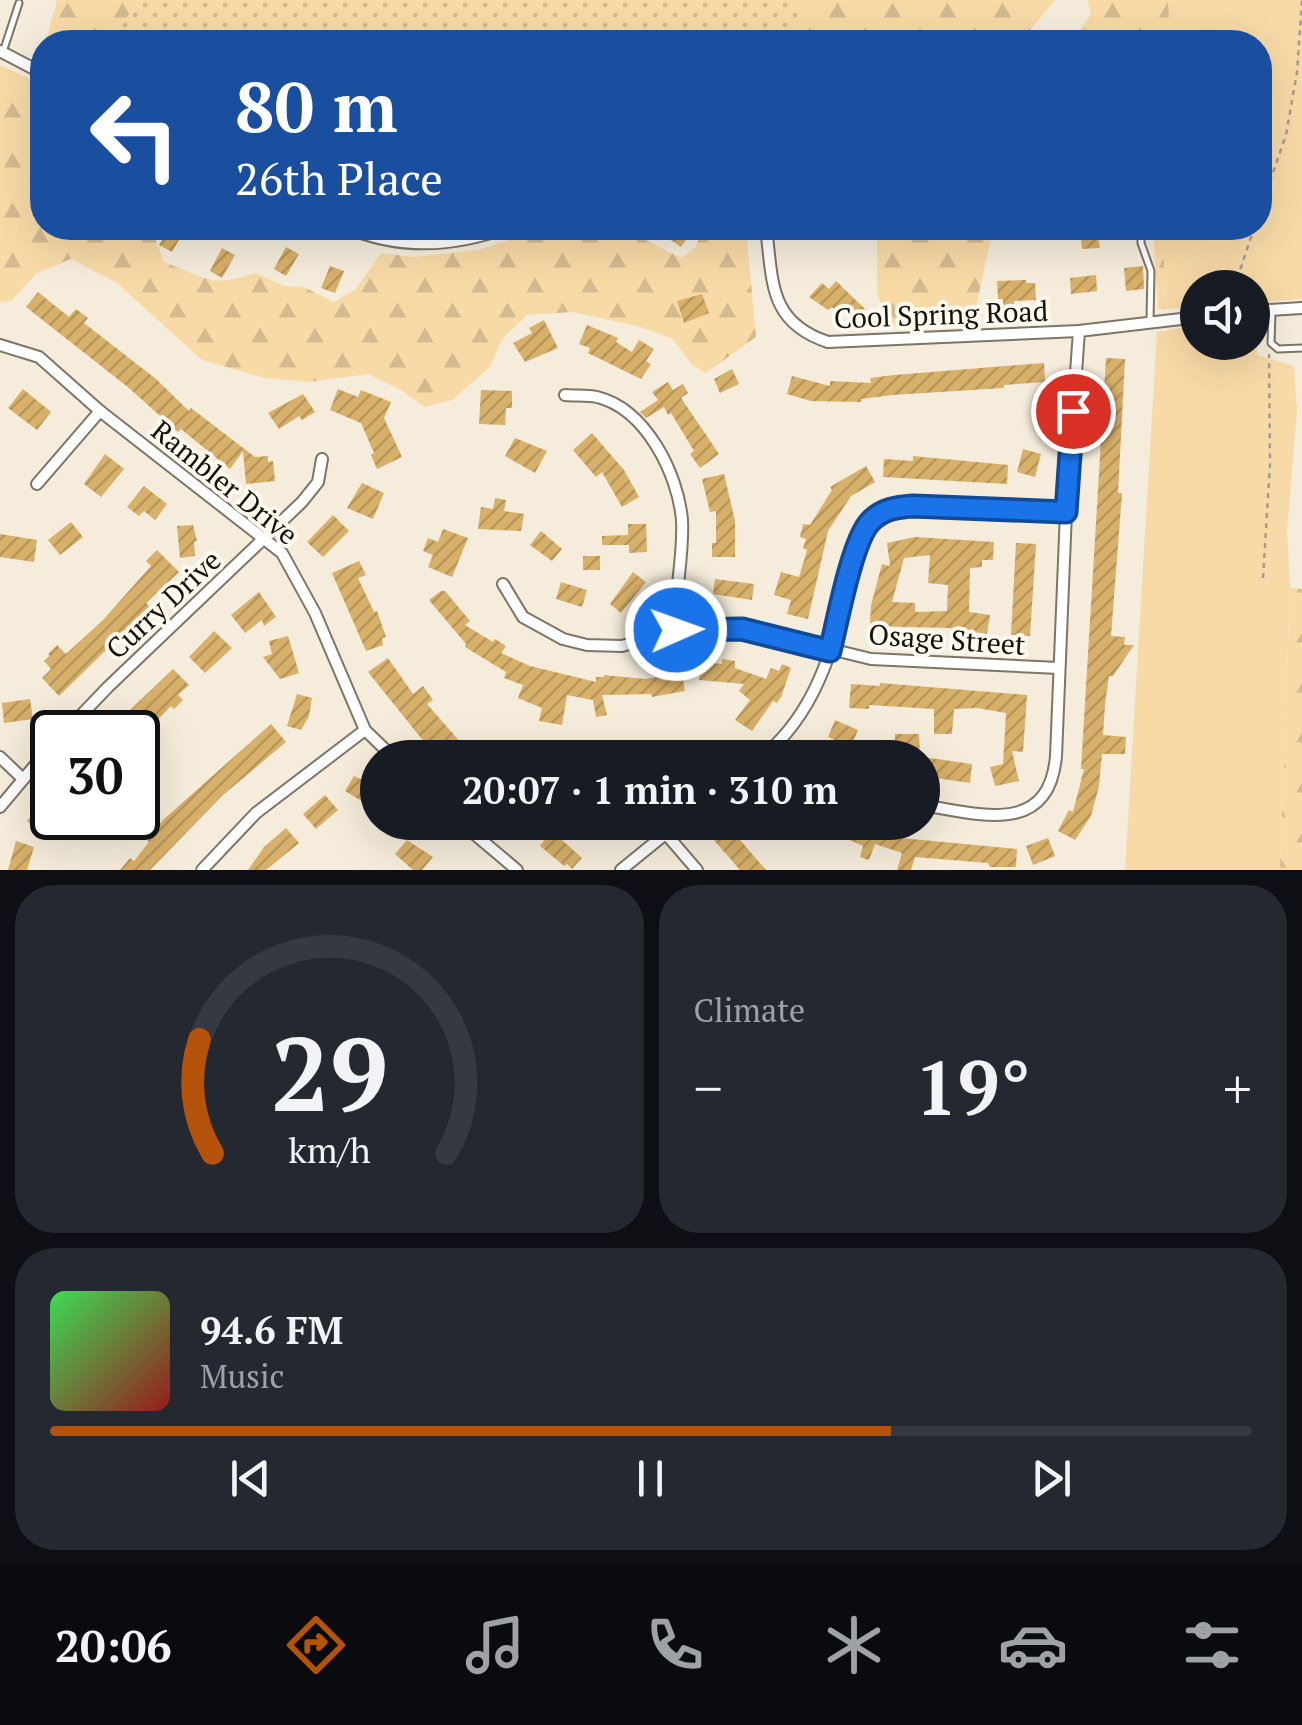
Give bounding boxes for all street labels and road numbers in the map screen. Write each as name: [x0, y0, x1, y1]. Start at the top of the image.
street label: Cool Spring Road: [833, 292, 1049, 336]
street label: Rambler Drive: [144, 412, 306, 552]
street label: Curry Drive: [98, 541, 228, 667]
street label: Osage Street: [867, 615, 1027, 663]

